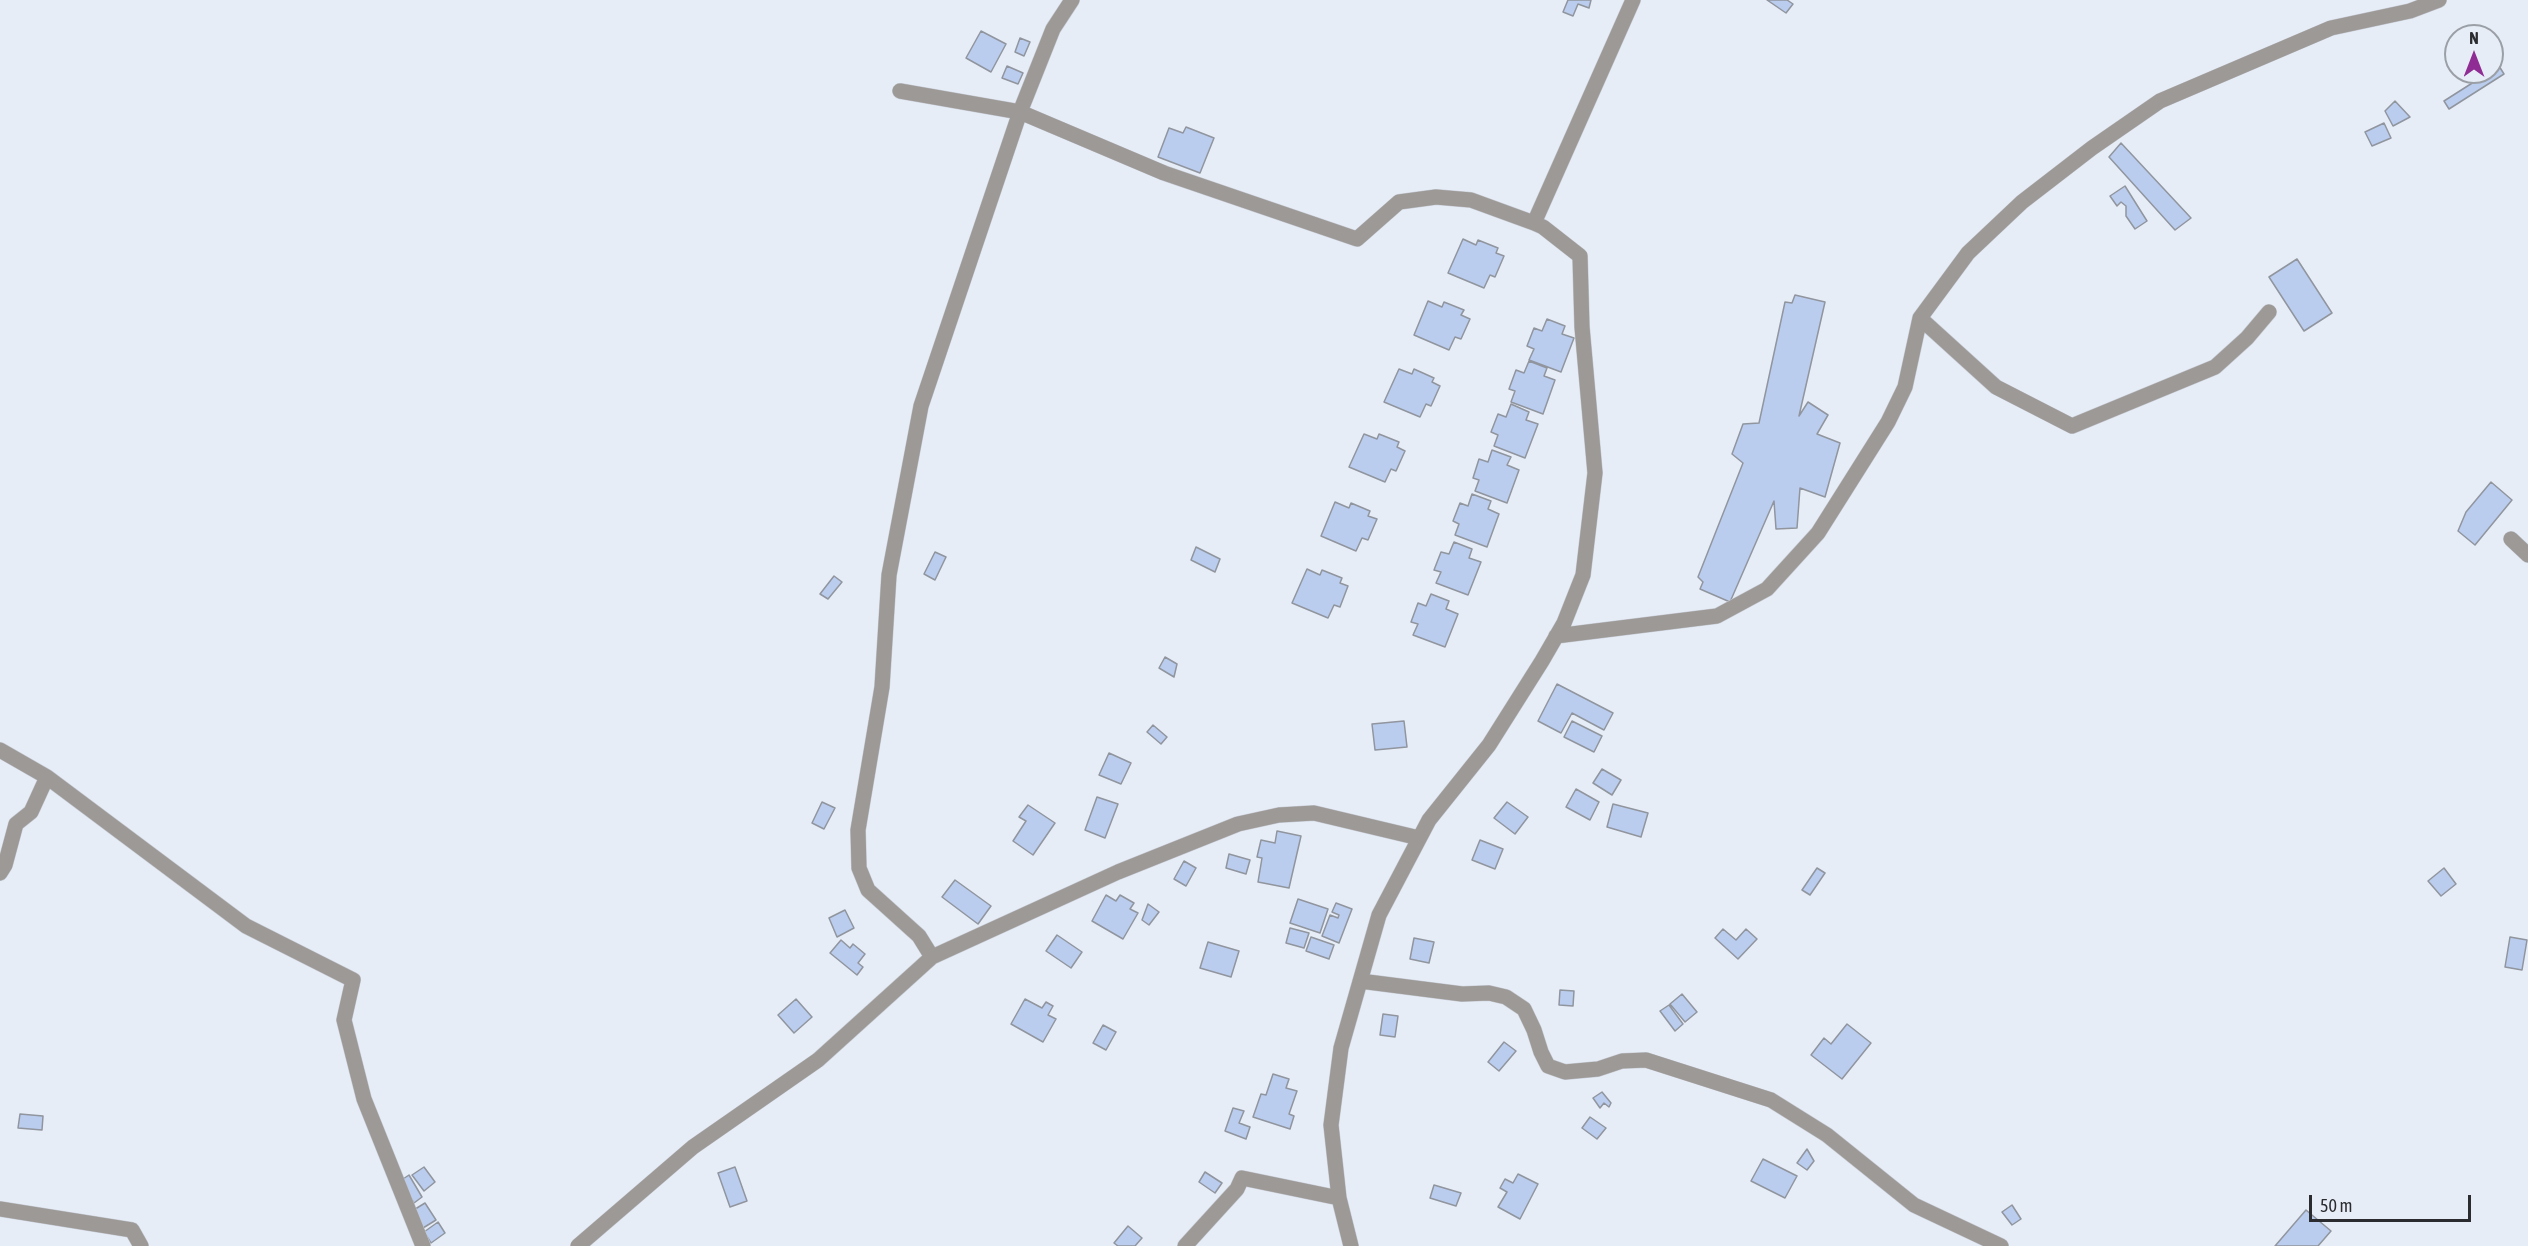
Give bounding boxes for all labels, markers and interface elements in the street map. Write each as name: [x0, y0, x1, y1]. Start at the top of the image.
north arrow: [2444, 24, 2504, 84]
text: N: [2469, 29, 2479, 47]
scale bar: [2312, 1183, 2474, 1221]
text: 50 m: [2320, 1195, 2352, 1216]

